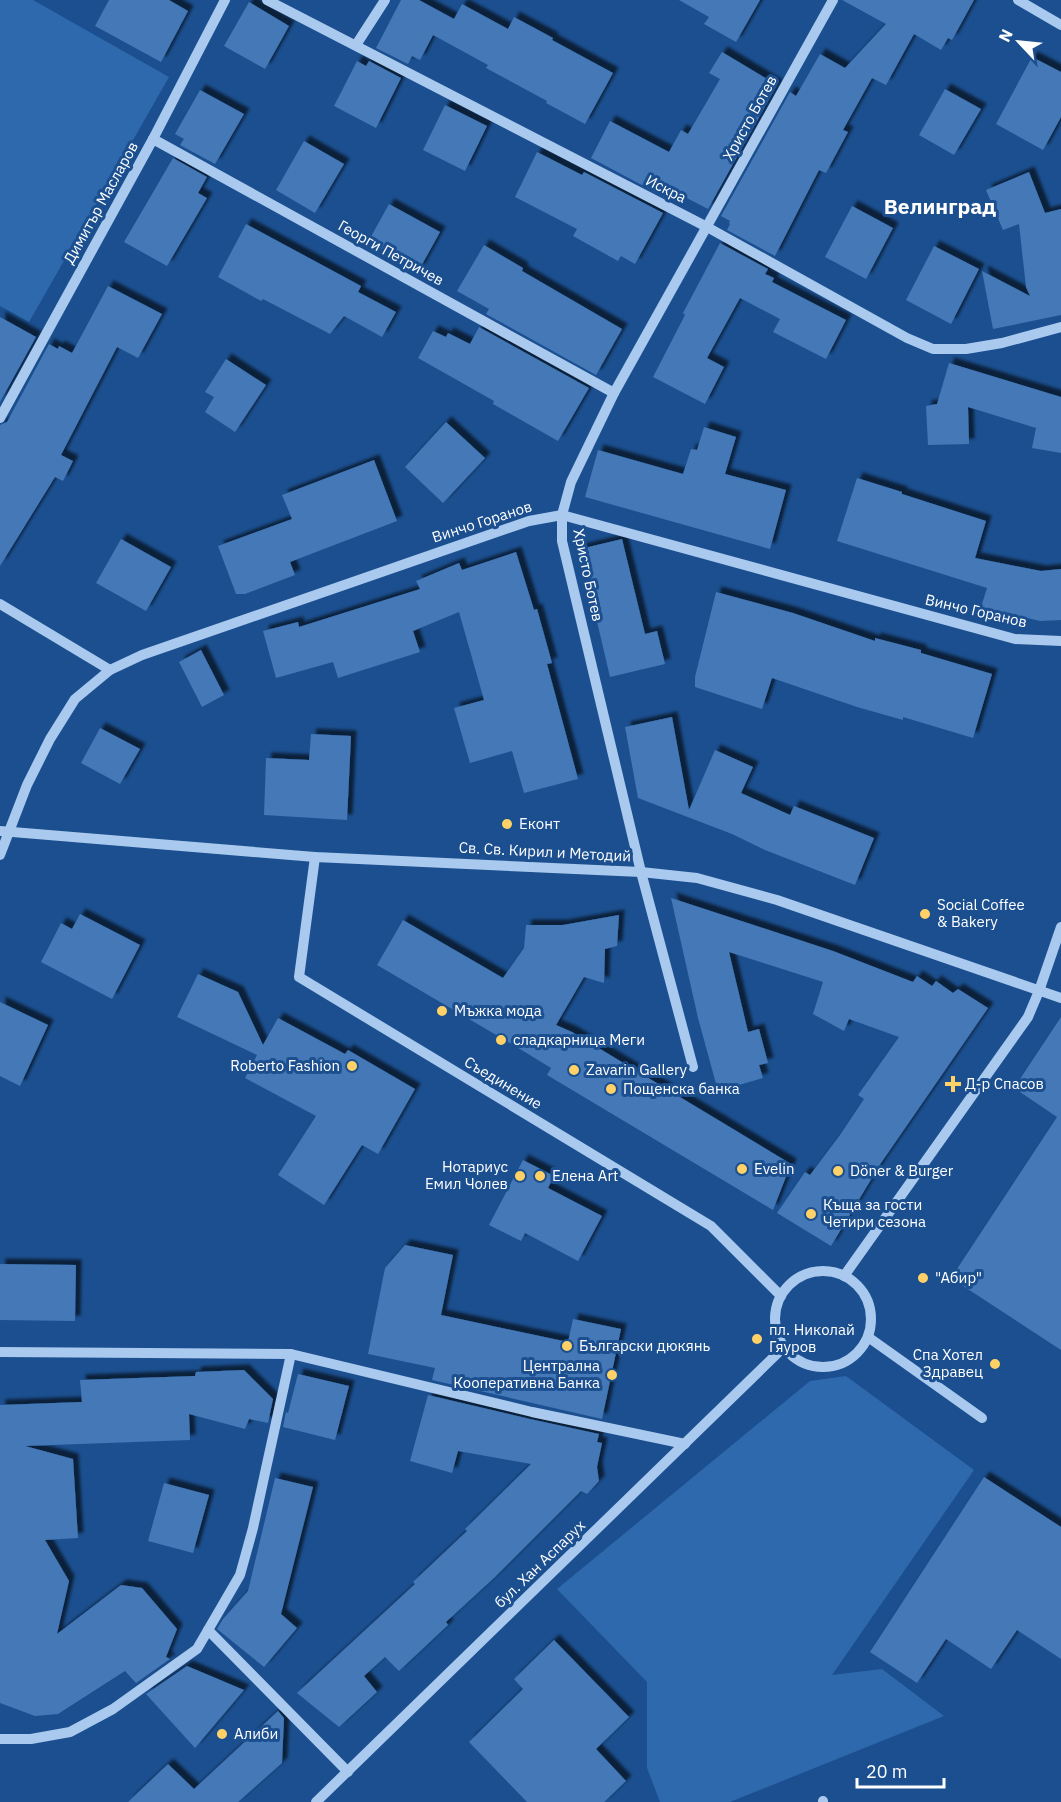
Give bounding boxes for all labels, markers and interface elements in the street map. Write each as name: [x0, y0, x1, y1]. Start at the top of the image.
north arrow: [989, 12, 1049, 72]
text: N: [994, 26, 1017, 45]
street label: Христо Ботев: [718, 72, 781, 164]
street label: Димитър Масларов: [59, 138, 142, 267]
street label: Искра: [643, 170, 690, 207]
district label: Велинград: [884, 192, 996, 220]
street label: Георги Петричев: [335, 216, 447, 289]
street label: Винчо Горанов: [429, 496, 534, 547]
street label: Христо Ботев: [569, 527, 608, 623]
street label: Винчо Горанов: [923, 590, 1029, 631]
place label: Еконт: [519, 814, 560, 833]
marker: Еконт: [500, 817, 514, 831]
street label: Св. Св. Кирил и Методий: [458, 837, 632, 866]
place label: Social Coffee & Bakery: [937, 895, 1025, 931]
marker: Social Coffee & Bakery: [918, 907, 932, 921]
place label: Мъжка мода: [454, 1001, 542, 1020]
marker: Мъжка мода: [435, 1004, 449, 1018]
place label: сладкарница Меги: [513, 1030, 645, 1049]
marker: сладкарница Меги: [494, 1033, 508, 1047]
street label: Съединение: [461, 1052, 545, 1113]
place label: Roberto Fashion: [230, 1056, 340, 1075]
marker: Roberto Fashion: [345, 1059, 359, 1073]
place label: Zavarin Gallery: [586, 1060, 688, 1079]
marker: Zavarin Gallery: [567, 1063, 581, 1077]
place label: Д-р Спасов: [965, 1074, 1044, 1093]
marker: Д-р Спасов: [946, 1077, 960, 1091]
place label: Пощенска банка: [623, 1079, 740, 1098]
marker: Пощенска банка: [604, 1082, 618, 1096]
place label: Нотариус Емил Чолев: [425, 1157, 508, 1193]
place label: Evelin: [754, 1159, 795, 1178]
place label: Döner & Burger: [850, 1161, 954, 1180]
marker: Evelin: [735, 1162, 749, 1176]
marker: Döner & Burger: [831, 1164, 845, 1178]
place label: Елена Art: [552, 1166, 618, 1185]
marker: Нотариус Емил Чолев: [513, 1169, 527, 1183]
marker: Елена Art: [533, 1169, 547, 1183]
place label: Къща за гости Четири сезона: [823, 1195, 926, 1231]
marker: Къща за гости Четири сезона: [804, 1207, 818, 1221]
place label: "Абир": [935, 1268, 982, 1287]
marker: "Абир": [916, 1271, 930, 1285]
place label: пл. Николай Гяуров: [769, 1320, 855, 1356]
marker: пл. Николай Гяуров: [750, 1332, 764, 1346]
place label: Български дюкянь: [579, 1336, 711, 1355]
marker: Български дюкянь: [560, 1339, 574, 1353]
place label: Спа Хотел Здравец: [913, 1345, 983, 1381]
place label: Централна Кооперативна Банка: [453, 1356, 600, 1392]
marker: Спа Хотел Здравец: [988, 1357, 1002, 1371]
marker: Централна Кооперативна Банка: [605, 1368, 619, 1382]
street label: бул. Хан Аспарух: [490, 1515, 589, 1612]
place label: Алиби: [234, 1724, 278, 1743]
marker: Алиби: [215, 1727, 229, 1741]
scale bar: [857, 1751, 944, 1789]
text: 20 m: [866, 1760, 908, 1783]

